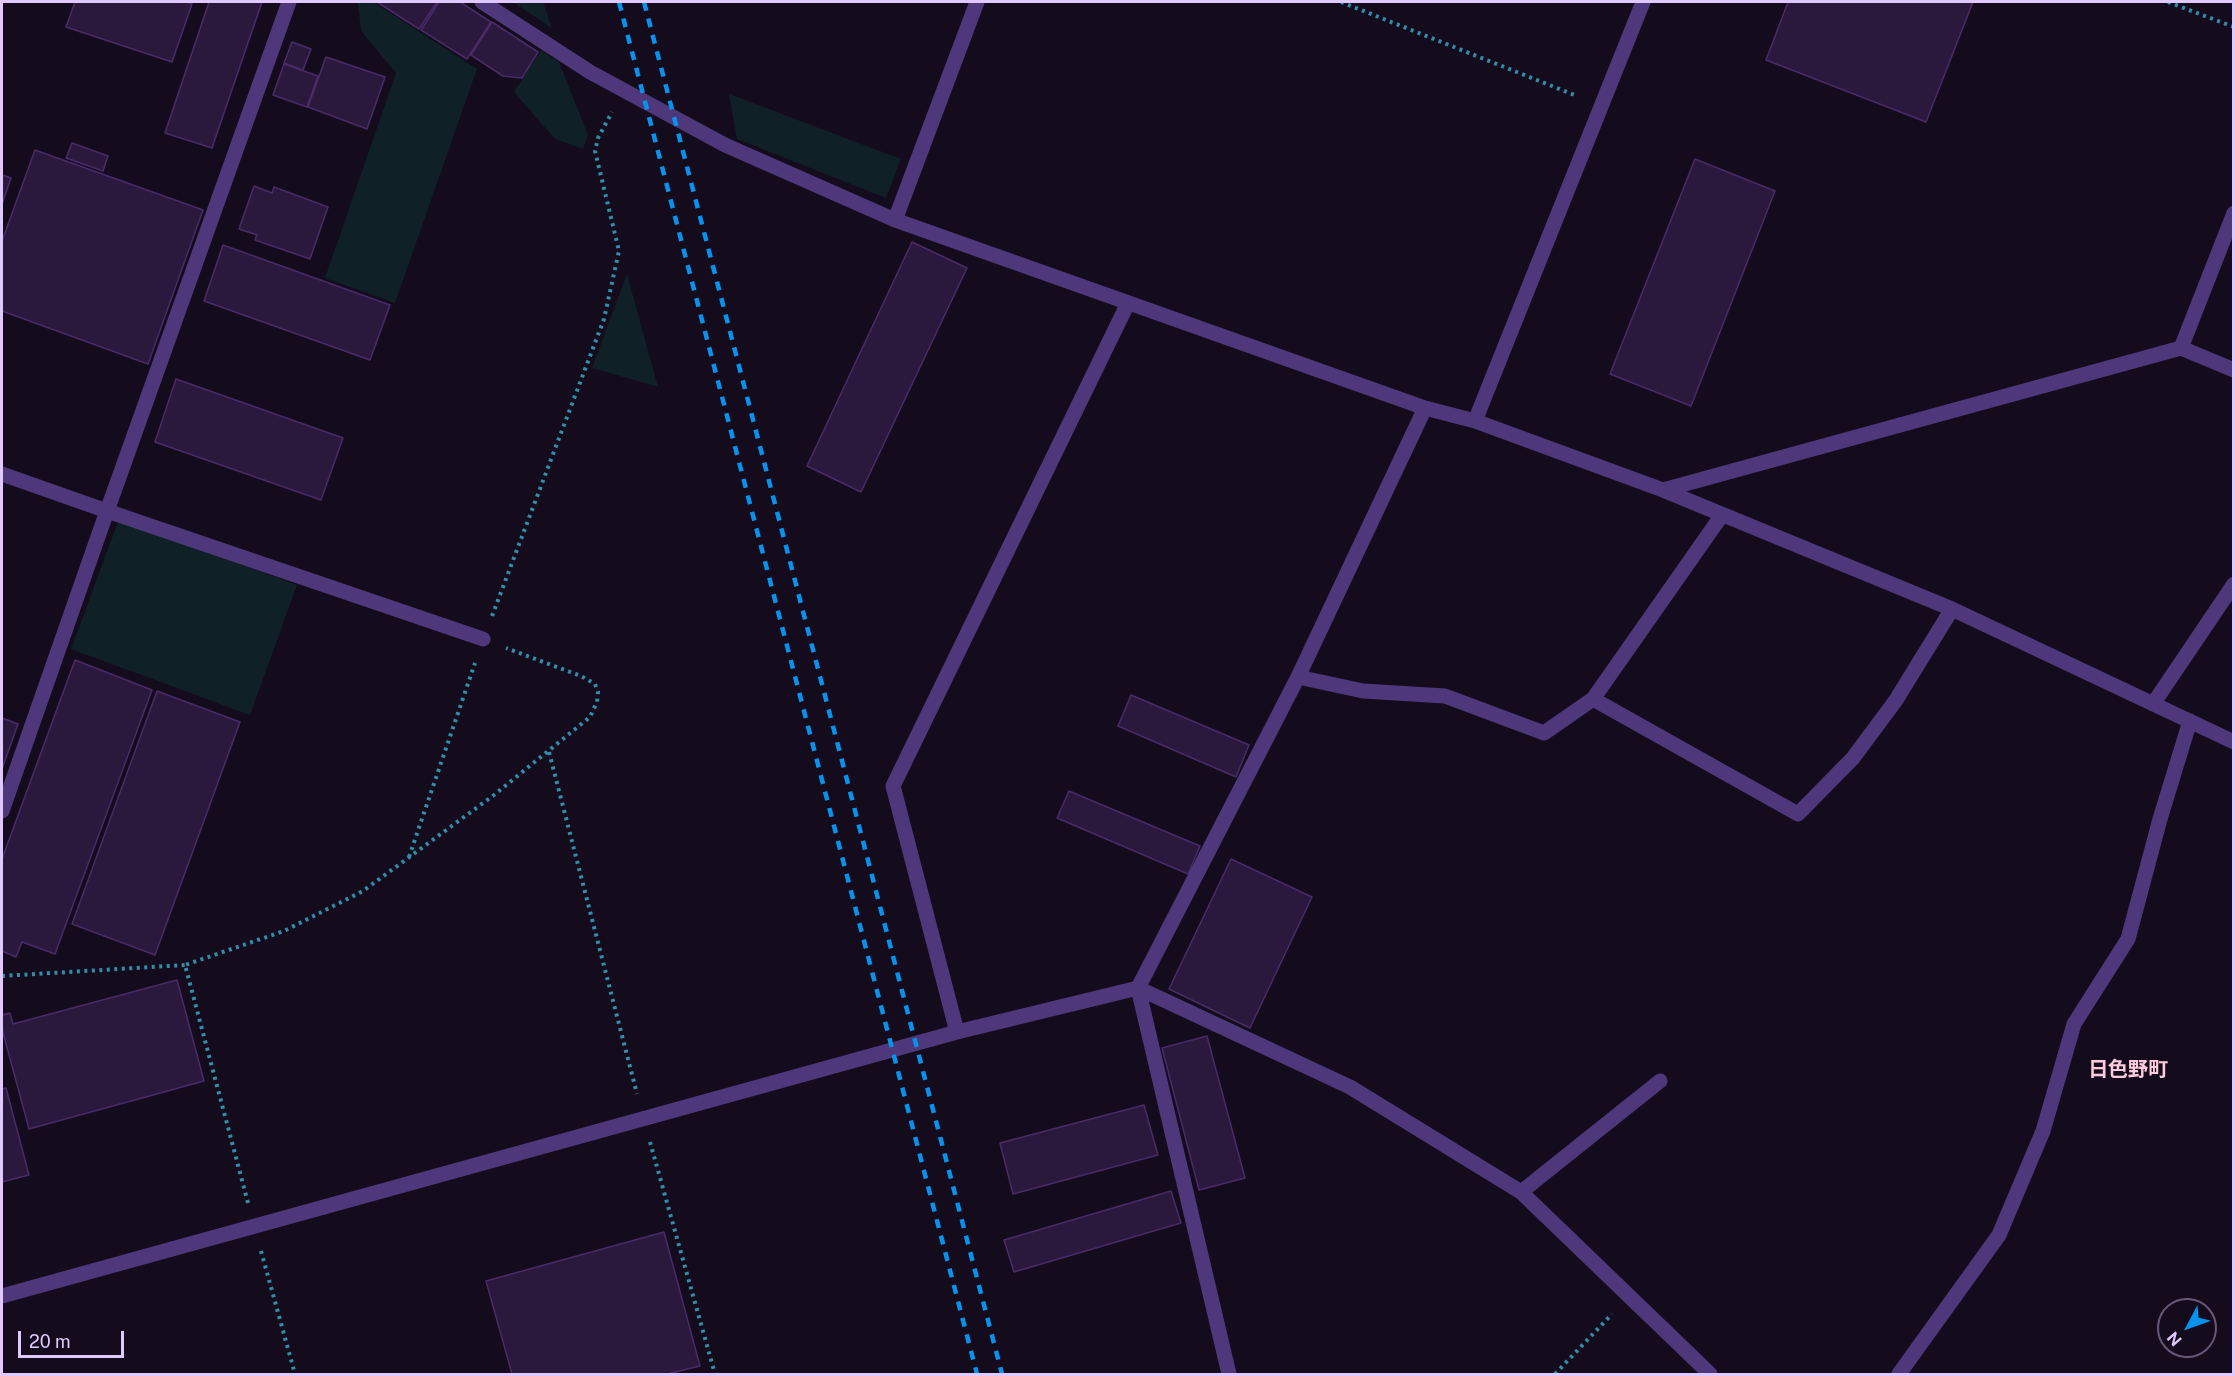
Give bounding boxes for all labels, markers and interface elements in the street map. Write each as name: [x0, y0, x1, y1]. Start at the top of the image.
district label: 日色野町: [2088, 1058, 2168, 1082]
north arrow: [2157, 1298, 2217, 1358]
scale bar: [21, 1319, 128, 1357]
text: N: [2163, 1328, 2186, 1350]
text: 20 m: [29, 1331, 71, 1352]

